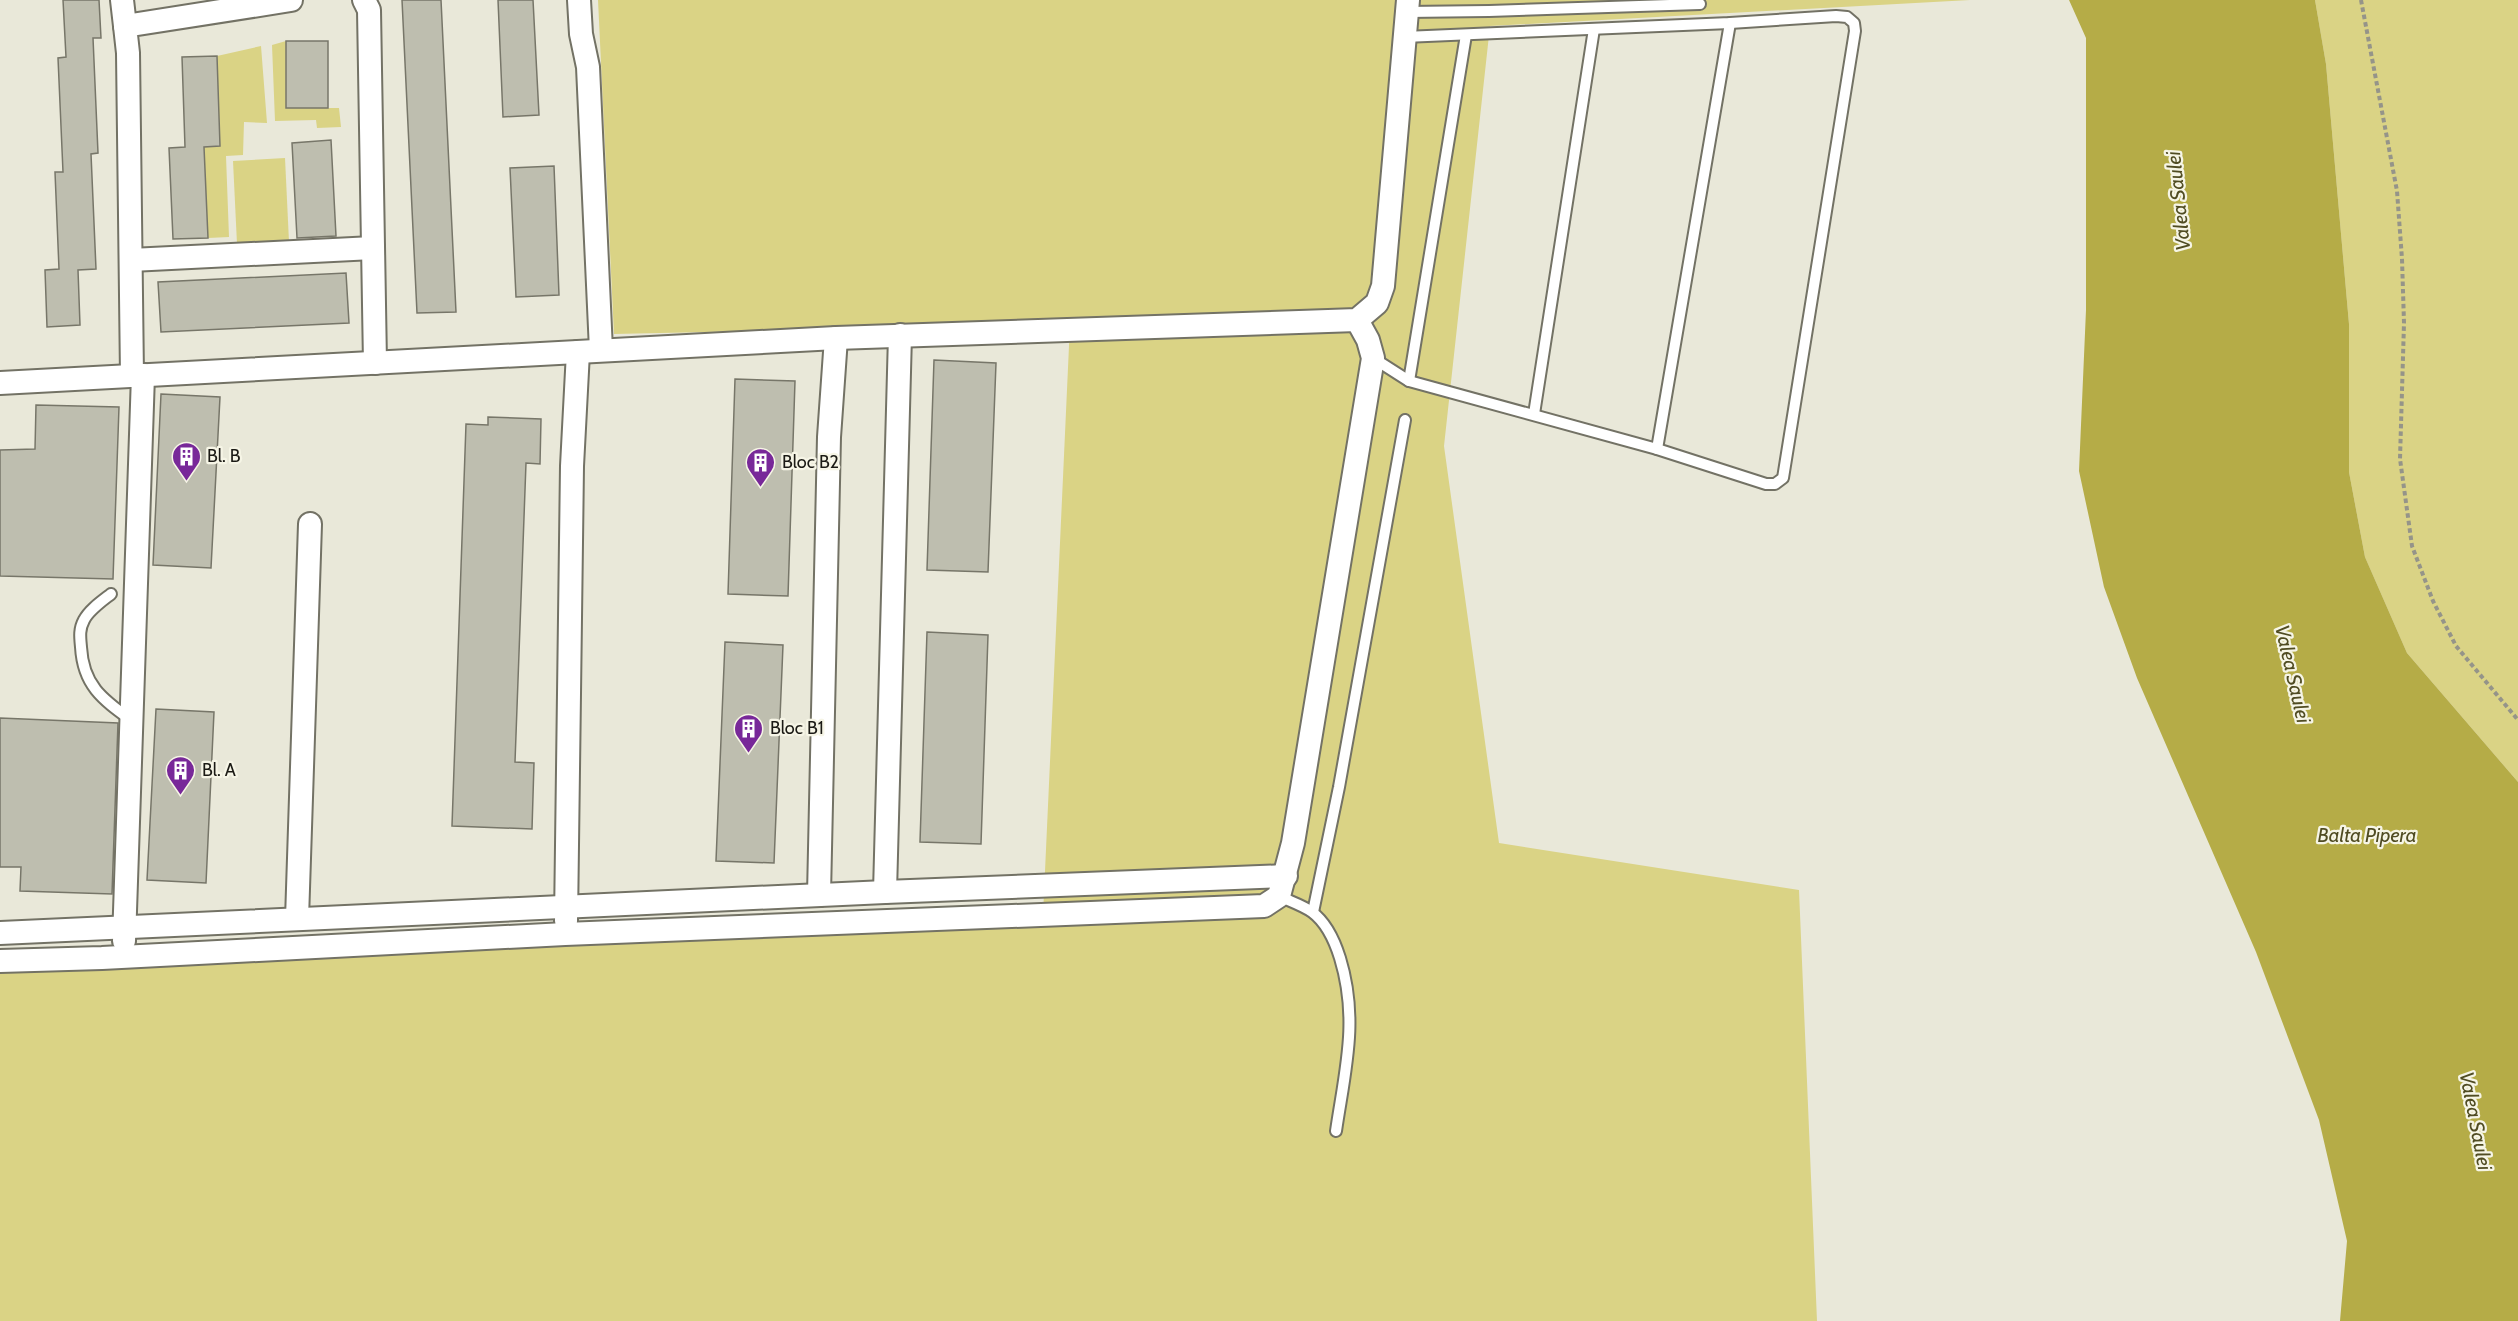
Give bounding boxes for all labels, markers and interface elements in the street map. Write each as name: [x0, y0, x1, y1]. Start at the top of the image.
water label: Valea Saulei: [2161, 149, 2195, 252]
building icon: Bl. B: [170, 440, 202, 482]
place label: Bl. B: [207, 445, 241, 467]
building icon: Bloc B2: [745, 446, 777, 488]
place label: Bloc B2: [782, 451, 839, 473]
water label: Valea Saulei: [2270, 623, 2316, 726]
building icon: Bloc B1: [733, 712, 765, 754]
place label: Bloc B1: [770, 717, 824, 739]
building icon: Bl. A: [165, 754, 197, 796]
place label: Bl. A: [202, 759, 236, 781]
water label: Balta Pipera: [2318, 823, 2416, 847]
water label: Valea Saulei: [2455, 1070, 2497, 1173]

